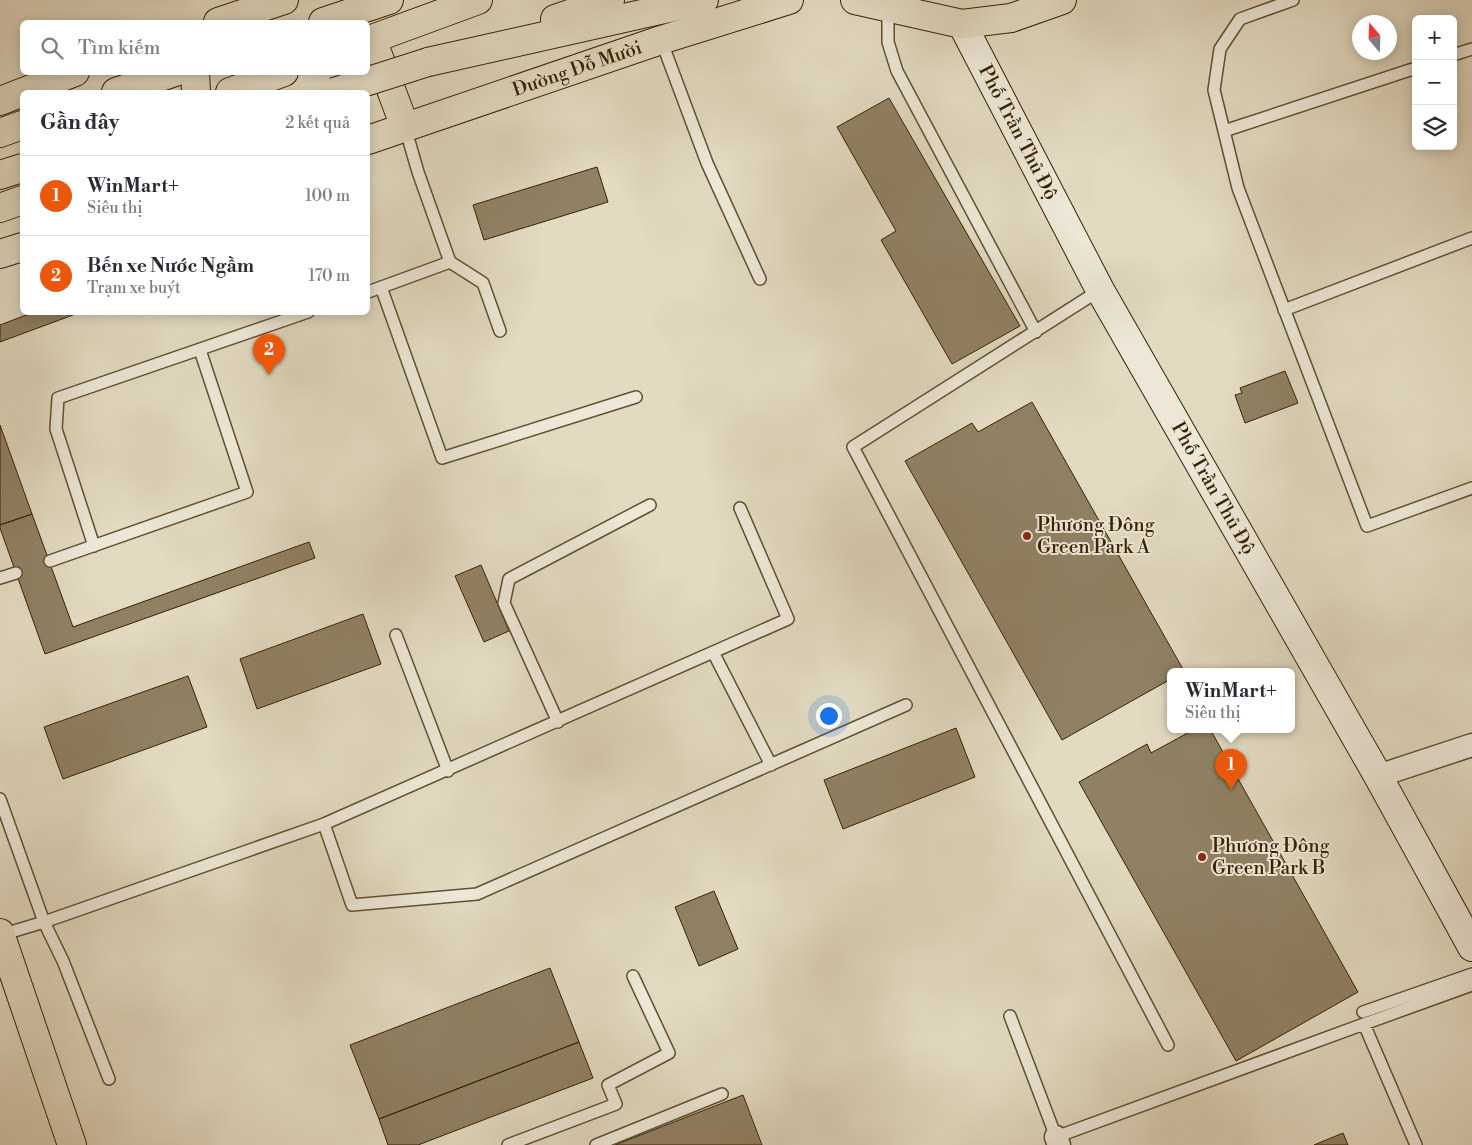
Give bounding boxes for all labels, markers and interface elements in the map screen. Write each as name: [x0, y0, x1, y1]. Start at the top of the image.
north arrow: [1352, 15, 1397, 60]
map controls: [1412, 15, 1457, 150]
button: +: [1412, 15, 1457, 60]
search box: [20, 20, 370, 75]
icon: search: [38, 34, 66, 62]
street label: Đường Đỗ Mười: [509, 35, 645, 102]
text: Tìm kiếm: [78, 36, 161, 60]
button: −: [1412, 60, 1457, 105]
street label: Phố Trần Thủ Độ: [973, 61, 1063, 204]
button: layers: [1412, 105, 1457, 150]
text: Gần đây: [40, 110, 119, 136]
text: 2 kết quả: [285, 113, 350, 133]
text: WinMart+: [87, 174, 179, 198]
text: 1: [52, 186, 60, 206]
text: 100 m: [305, 186, 350, 206]
text: Siêu thị: [87, 198, 143, 218]
text: Bến xe Nước Ngầm: [87, 254, 254, 278]
text: 2: [51, 266, 61, 286]
text: 170 m: [308, 266, 350, 286]
text: Trạm xe buýt: [87, 278, 181, 298]
pin: 2: [253, 334, 285, 375]
street label: Phố Trần Thủ Độ: [1166, 418, 1261, 559]
place label: Phương Đông Green Park A: [1037, 513, 1155, 559]
marker: Phương Đông Green Park A: [1021, 530, 1033, 542]
popup: [1167, 668, 1295, 733]
text: WinMart+: [1185, 679, 1277, 703]
your location: [816, 703, 842, 729]
text: Siêu thị: [1185, 703, 1241, 723]
pin: 1: [1215, 749, 1247, 790]
place label: Phương Đông Green Park B: [1212, 834, 1330, 880]
marker: Phương Đông Green Park B: [1196, 851, 1208, 863]

